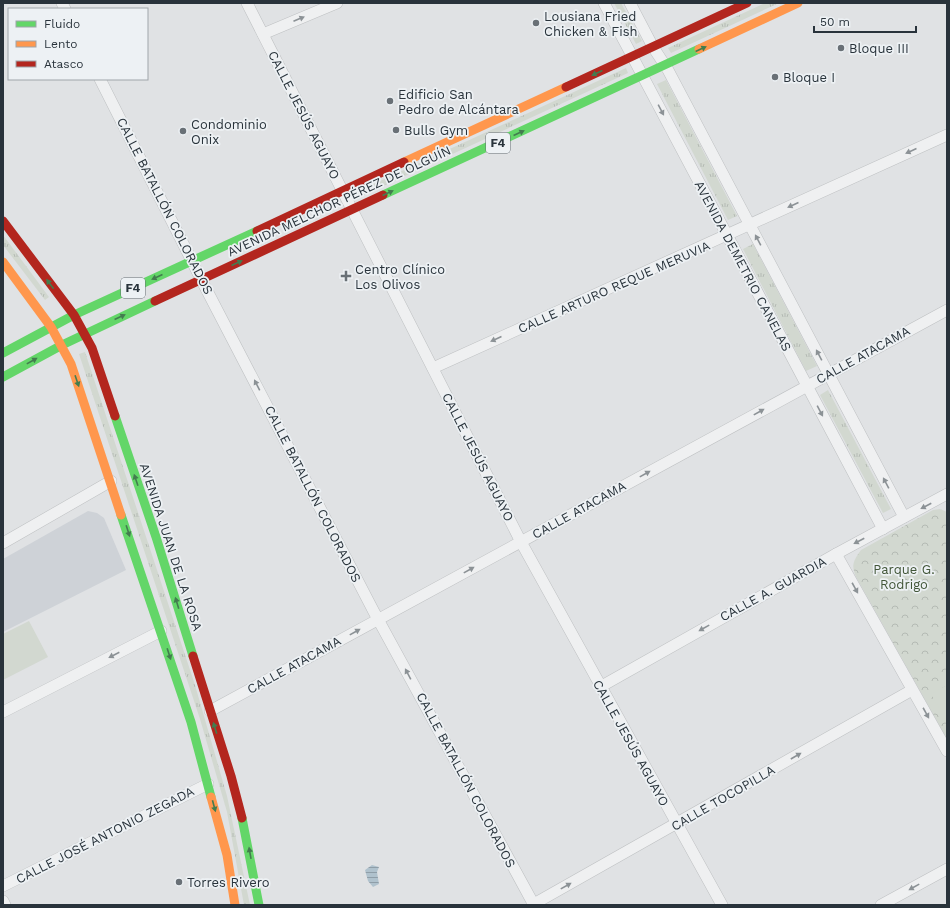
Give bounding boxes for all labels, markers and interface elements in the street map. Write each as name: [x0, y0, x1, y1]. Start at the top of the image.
legend: [8, 8, 148, 80]
scale bar: [814, 8, 916, 34]
place label: Lousiana Fried Chicken & Fish: [544, 9, 638, 39]
one-way arrow: [293, 15, 305, 22]
text: 50 m: [820, 15, 850, 29]
text: Fluido: [44, 17, 80, 31]
marker: Lousiana Fried Chicken & Fish: [531, 18, 541, 28]
text: Lento: [44, 37, 78, 51]
place label: Bloque III: [849, 41, 909, 56]
marker: Bloque III: [836, 43, 846, 53]
one-way arrow: [695, 46, 707, 52]
street label: CALLE JESÚS AGUAYO: [265, 48, 343, 182]
text: Atasco: [44, 57, 84, 71]
one-way arrow: [591, 70, 603, 76]
place label: Bloque I: [783, 70, 835, 85]
marker: Bloque I: [770, 72, 780, 82]
place label: Edificio San Pedro de Alcántara: [398, 87, 519, 117]
marker: Edificio San Pedro de Alcántara: [385, 96, 395, 106]
one-way arrow: [658, 104, 664, 116]
street label: CALLE BATALLÓN COLORADOS: [114, 115, 217, 297]
place label: Condominio Onix: [191, 117, 267, 147]
place label: Bulls Gym: [404, 123, 468, 138]
marker: Bulls Gym: [391, 125, 401, 135]
marker: Condominio Onix: [178, 126, 188, 136]
one-way arrow: [513, 130, 524, 136]
road number: F4: [486, 133, 510, 153]
street label: AVENIDA MELCHOR PÉREZ DE OLGUÍN: [225, 142, 453, 260]
one-way arrow: [906, 148, 917, 154]
street label: AVENIDA DEMETRIO CANELAS: [692, 178, 794, 354]
one-way arrow: [382, 190, 394, 196]
one-way arrow: [788, 202, 799, 208]
one-way arrow: [755, 234, 761, 246]
street label: CALLE ARTURO REQUE MERUVIA: [516, 238, 713, 336]
one-way arrow: [231, 260, 242, 266]
place label: Centro Clínico Los Olivos: [355, 262, 445, 292]
marker: Centro Clínico Los Olivos: [340, 270, 352, 282]
one-way arrow: [151, 275, 163, 281]
one-way arrow: [46, 278, 54, 289]
road number: F4: [121, 278, 145, 298]
one-way arrow: [115, 314, 126, 320]
street label: CALLE ATACAMA: [814, 323, 913, 387]
one-way arrow: [490, 337, 502, 343]
one-way arrow: [816, 349, 822, 361]
one-way arrow: [27, 358, 38, 365]
one-way arrow: [74, 376, 80, 388]
one-way arrow: [253, 379, 260, 391]
street label: CALLE JESÚS AGUAYO: [439, 390, 517, 524]
street label: CALLE BATALLÓN COLORADOS: [262, 403, 365, 585]
one-way arrow: [817, 405, 824, 416]
one-way arrow: [753, 409, 765, 415]
street label: AVENIDA JUAN DE LA ROSA: [137, 461, 205, 633]
one-way arrow: [639, 471, 651, 478]
one-way arrow: [133, 473, 139, 485]
one-way arrow: [883, 477, 889, 488]
street label: CALLE ATACAMA: [530, 478, 629, 542]
one-way arrow: [920, 502, 932, 509]
one-way arrow: [125, 525, 131, 537]
one-way arrow: [854, 538, 865, 545]
street label: CALLE A. GUARDIA: [717, 553, 829, 624]
park label: Parque G. Rodrigo: [873, 562, 935, 592]
one-way arrow: [463, 567, 475, 573]
one-way arrow: [851, 582, 858, 594]
one-way arrow: [173, 597, 179, 609]
one-way arrow: [698, 625, 710, 631]
one-way arrow: [349, 629, 361, 635]
street label: CALLE ATACAMA: [245, 633, 344, 697]
one-way arrow: [166, 649, 172, 661]
one-way arrow: [108, 652, 120, 659]
one-way arrow: [405, 668, 411, 680]
street label: CALLE JESÚS AGUAYO: [590, 677, 672, 809]
street label: CALLE BATALLÓN COLORADOS: [413, 689, 520, 870]
one-way arrow: [922, 707, 929, 719]
one-way arrow: [212, 721, 218, 733]
one-way arrow: [790, 753, 802, 760]
street label: CALLE TOCOPILLA: [668, 762, 778, 834]
street label: CALLE JOSÉ ANTONIO ZEGADA: [13, 782, 197, 887]
one-way arrow: [211, 799, 217, 812]
one-way arrow: [247, 847, 253, 859]
place label: Torres Rivero: [187, 875, 270, 890]
marker: Torres Rivero: [174, 877, 184, 887]
one-way arrow: [560, 883, 572, 889]
one-way arrow: [908, 883, 920, 890]

